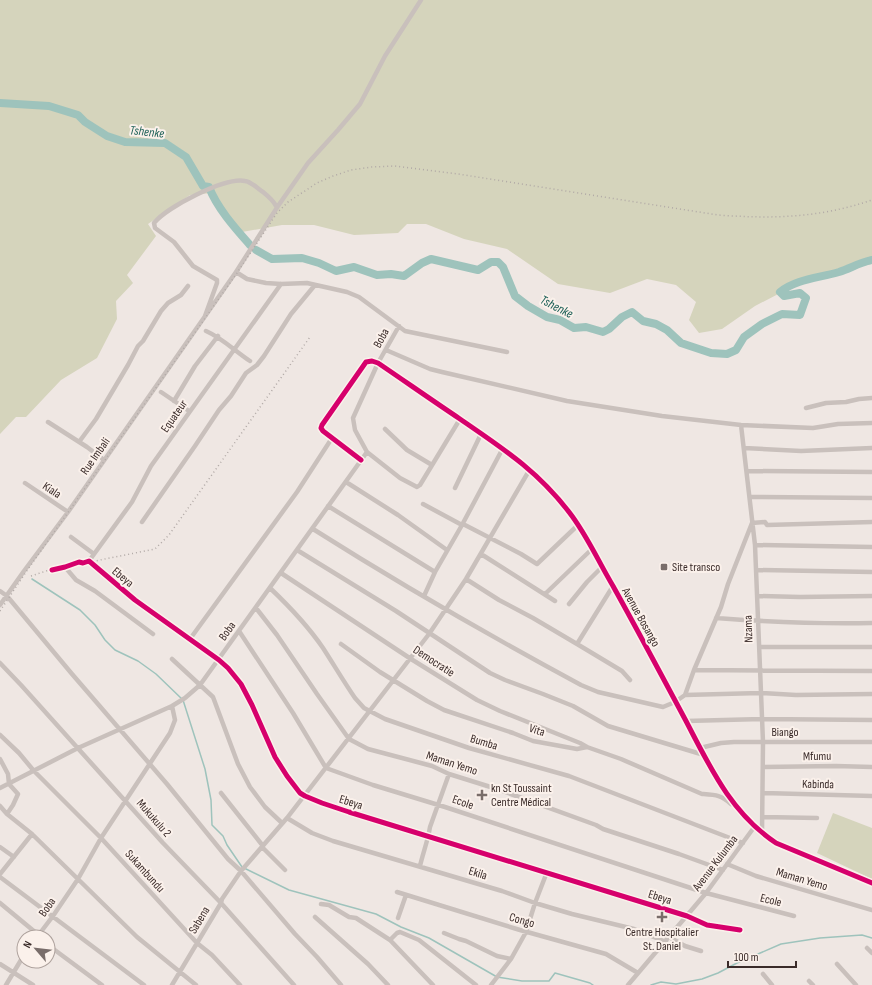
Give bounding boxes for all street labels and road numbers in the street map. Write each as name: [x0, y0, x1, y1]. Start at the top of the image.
street label: Boba: [370, 326, 393, 351]
street label: Equateur: [158, 397, 191, 435]
street label: Rue Imbali: [77, 435, 114, 478]
street label: Kiala: [40, 479, 64, 502]
street label: Ebeya: [109, 564, 137, 591]
street label: Avenue Bosango: [618, 584, 663, 649]
street label: Nzama: [741, 615, 756, 643]
street label: Boba: [215, 619, 240, 644]
street label: Democratie: [410, 642, 458, 681]
street label: Vita: [527, 721, 547, 740]
street label: Biango: [771, 725, 799, 740]
street label: Bumba: [468, 731, 500, 754]
street label: Maman Yemo: [424, 748, 479, 779]
street label: Mfumu: [803, 749, 831, 764]
street label: Kabinda: [802, 777, 834, 792]
street label: Ebeya: [337, 792, 365, 813]
street label: Ecole: [450, 792, 476, 813]
street label: Mukukulu 2: [133, 796, 174, 840]
street label: Avenue Kulumba: [689, 832, 742, 895]
street label: Sukambundu: [122, 847, 168, 896]
street label: Ekila: [467, 864, 489, 883]
street label: Maman Yemo: [774, 865, 829, 894]
street label: Ebeya: [646, 887, 674, 908]
street label: Ecole: [759, 891, 783, 910]
street label: Boba: [36, 895, 59, 920]
street label: Sabena: [185, 904, 214, 937]
street label: Congo: [508, 910, 536, 931]

